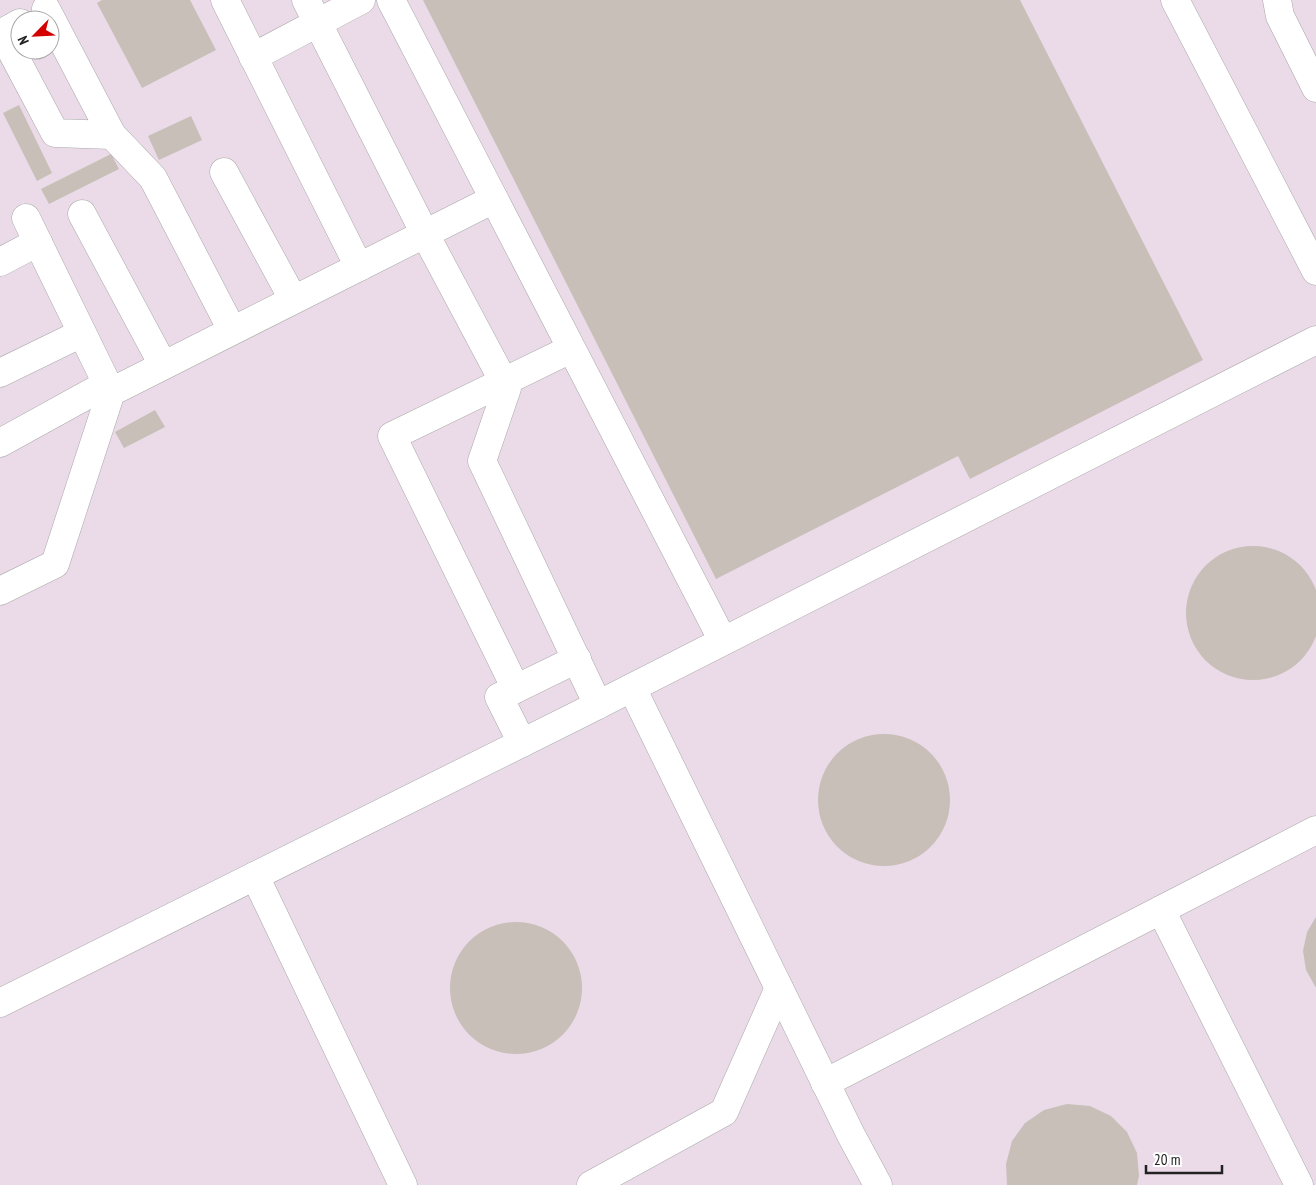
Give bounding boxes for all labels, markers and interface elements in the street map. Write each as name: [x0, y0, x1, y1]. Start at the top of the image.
north arrow: [10, 10, 60, 60]
text: N: [13, 33, 33, 47]
scale bar: [1146, 1142, 1222, 1174]
text: 20 m: [1154, 1150, 1180, 1169]

